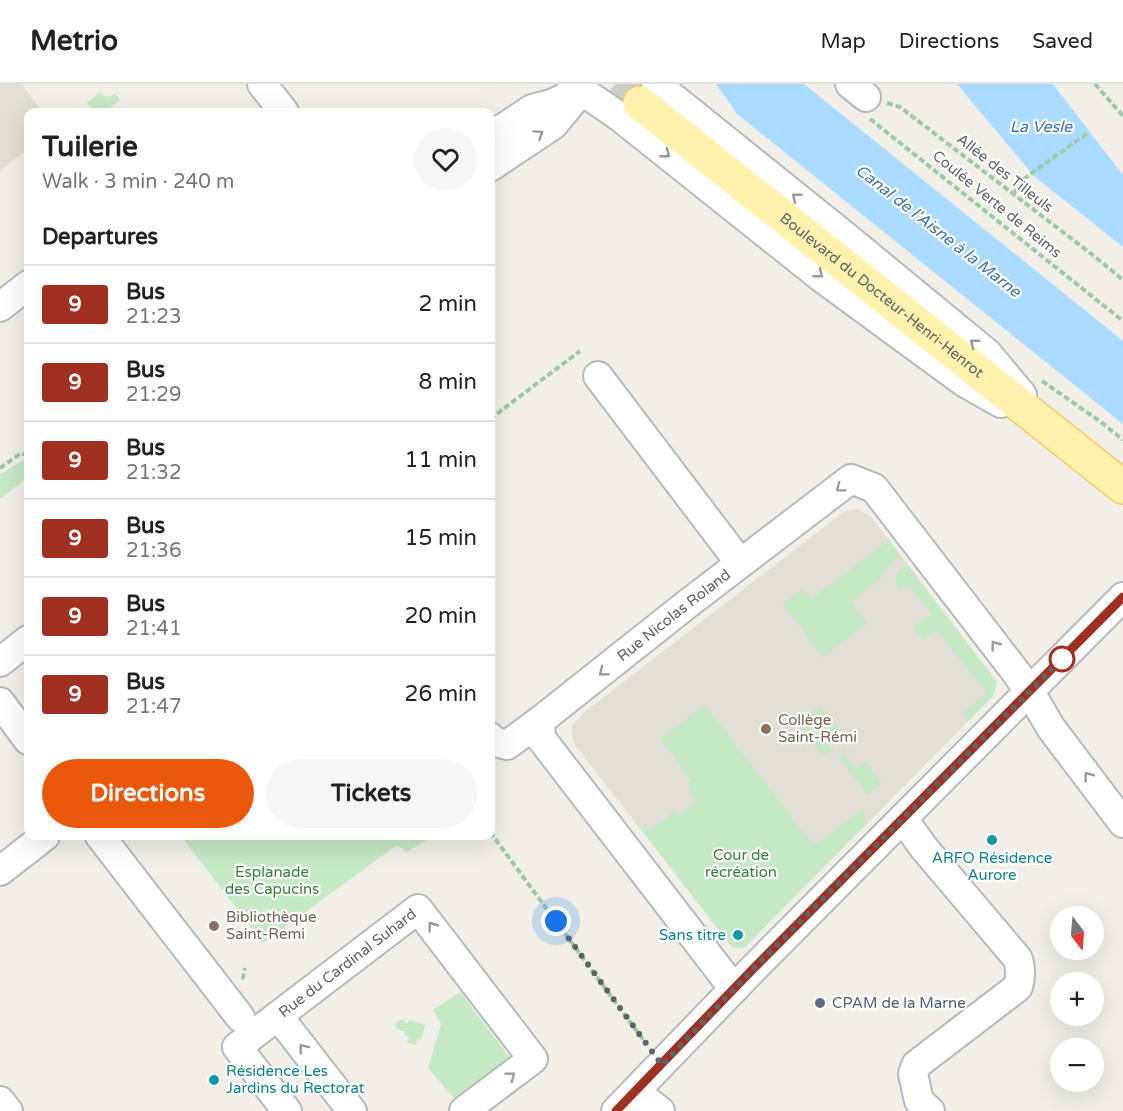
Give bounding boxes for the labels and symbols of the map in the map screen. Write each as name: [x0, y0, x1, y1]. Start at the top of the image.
water label: La Vesle: [1010, 117, 1073, 137]
one-way arrow: [532, 130, 543, 141]
street label: Allée des Tilleuls: [953, 130, 1057, 216]
one-way arrow: [659, 146, 670, 157]
street label: Coulée Verte de Reims: [929, 146, 1065, 262]
water label: Canal de l'Aisne à la Marne: [851, 160, 1025, 302]
one-way arrow: [792, 194, 803, 205]
street label: Boulevard du Docteur-Henri-Henrot: [776, 209, 988, 382]
one-way arrow: [812, 267, 823, 278]
one-way arrow: [970, 339, 981, 350]
one-way arrow: [835, 480, 846, 491]
street label: Rue Nicolas Roland: [614, 565, 734, 665]
one-way arrow: [991, 641, 1002, 652]
unlabelled marker: [1049, 646, 1075, 672]
one-way arrow: [598, 664, 609, 675]
place label: Collège Saint-Rémi: [778, 711, 857, 746]
marker: Collège Saint-Rémi: [759, 722, 773, 736]
one-way arrow: [1084, 772, 1095, 783]
marker: ARFO Résidence Aurore: [985, 833, 999, 847]
park label: Cour de récréation: [705, 846, 777, 881]
place label: ARFO Résidence Aurore: [932, 849, 1052, 884]
park label: Esplanade des Capucins: [225, 863, 319, 898]
street label: Rue du Cardinal Suhard: [275, 905, 420, 1021]
your location: [541, 906, 571, 936]
north arrow: [1050, 906, 1104, 960]
place label: Bibliothèque Saint-Remi: [226, 908, 316, 943]
marker: Bibliothèque Saint-Remi: [207, 919, 221, 933]
one-way arrow: [428, 922, 439, 933]
place label: Sans titre: [659, 926, 726, 944]
marker: Sans titre: [731, 928, 745, 942]
place label: CPAM de la Marne: [832, 994, 966, 1012]
marker: CPAM de la Marne: [813, 996, 827, 1010]
one-way arrow: [300, 1044, 311, 1055]
place label: Résidence Les Jardins du Rectorat: [226, 1062, 365, 1097]
one-way arrow: [504, 1072, 515, 1083]
marker: Résidence Les Jardins du Rectorat: [207, 1073, 221, 1087]

